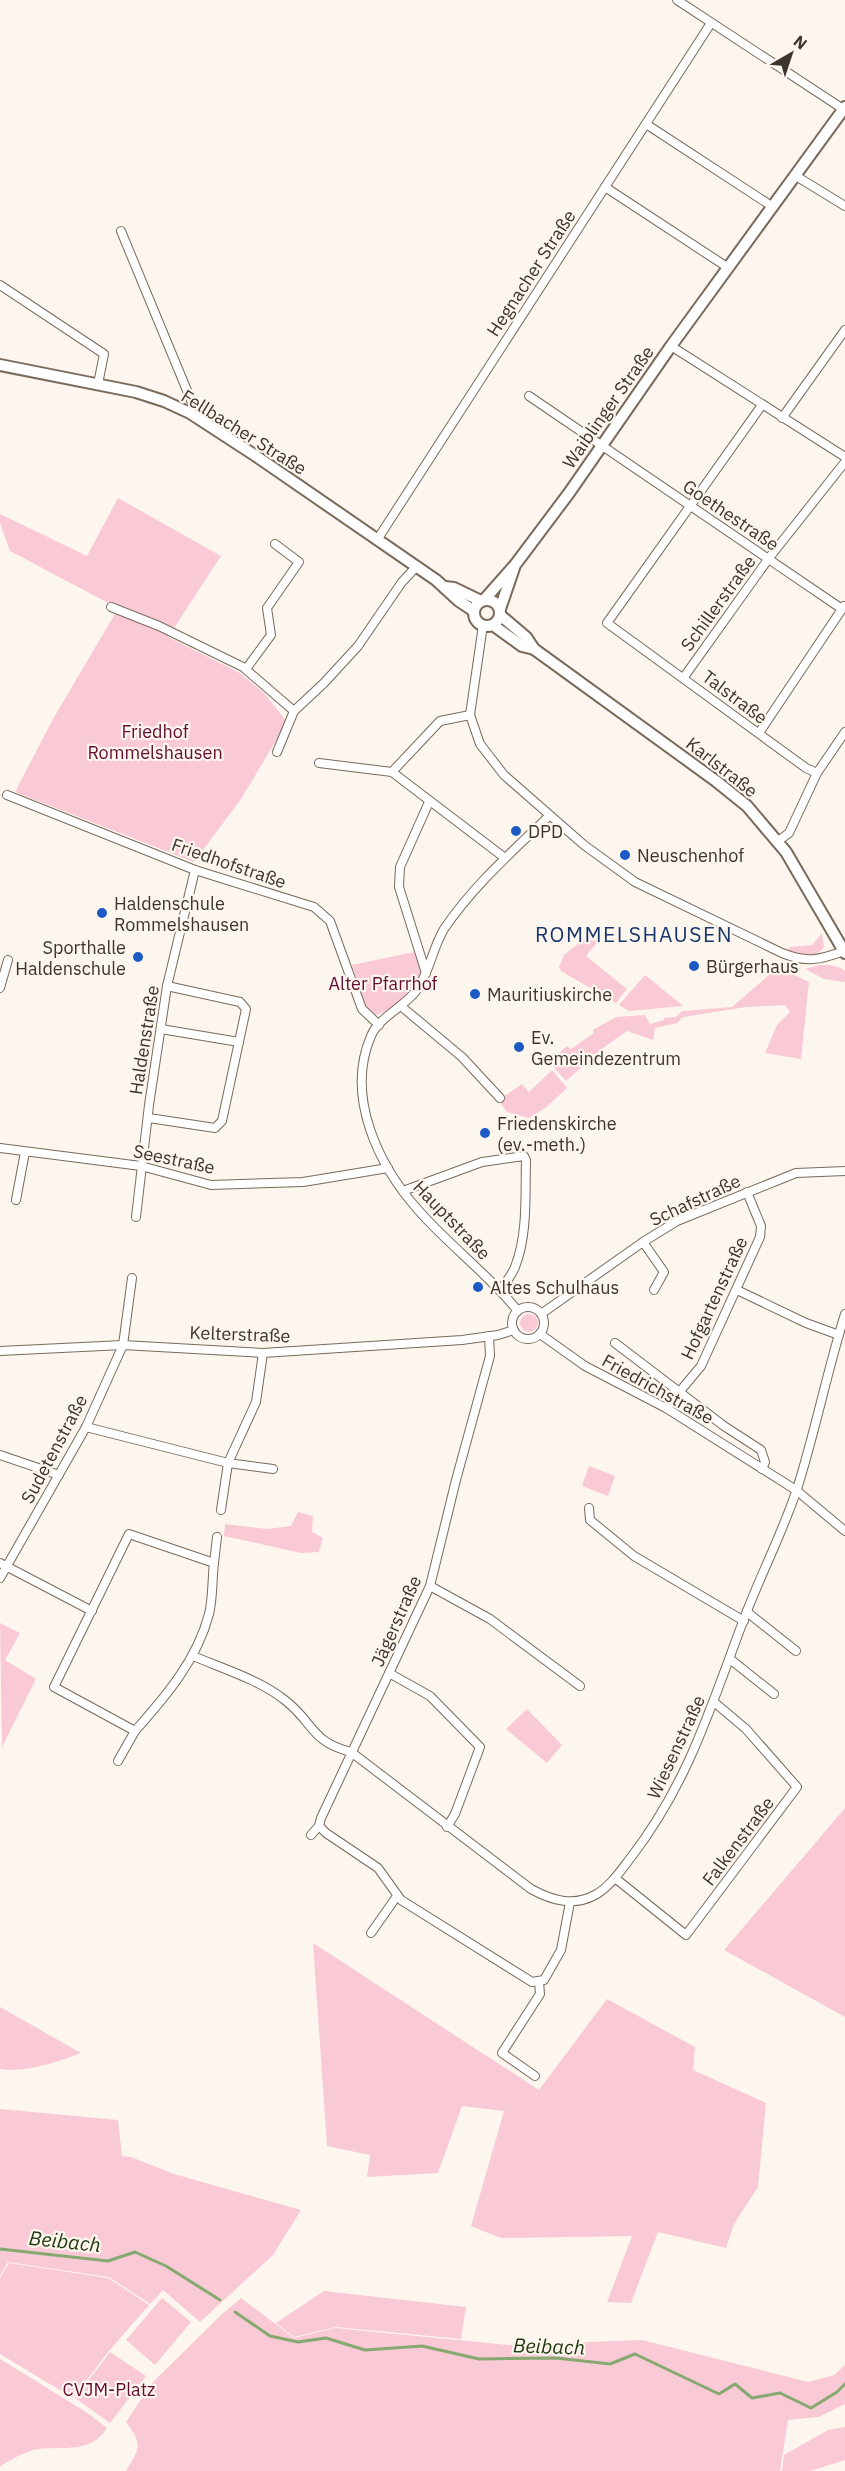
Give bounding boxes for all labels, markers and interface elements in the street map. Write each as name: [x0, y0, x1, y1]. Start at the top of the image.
north arrow: [761, 24, 821, 84]
text: N: [790, 31, 811, 54]
street label: Hegnacher Straße: [482, 205, 581, 341]
street label: Waiblinger Straße: [557, 341, 659, 473]
street label: Fellbacher Straße: [177, 384, 311, 480]
street label: Goethestraße: [678, 474, 784, 556]
street label: Schillerstraße: [676, 550, 761, 655]
street label: Talstraße: [698, 665, 772, 729]
park label: Friedhof Rommelshausen: [87, 720, 223, 764]
street label: Karlstraße: [682, 732, 763, 802]
place label: DPD: [528, 820, 563, 843]
marker: DPD: [509, 824, 523, 838]
street label: Friedhofstraße: [169, 833, 289, 893]
place label: Neuschenhof: [637, 844, 744, 867]
marker: Neuschenhof: [618, 848, 632, 862]
place label: Haldenschule Rommelshausen: [114, 892, 249, 936]
marker: Haldenschule Rommelshausen: [95, 906, 109, 920]
district label: ROMMELSHAUSEN: [535, 920, 733, 948]
place label: Sporthalle Haldenschule: [15, 936, 126, 980]
marker: Sporthalle Haldenschule: [131, 950, 145, 964]
place label: Bürgerhaus: [706, 955, 799, 978]
marker: Bürgerhaus: [687, 959, 701, 973]
park label: Alter Pfarrhof: [329, 972, 438, 995]
place label: Mauritiuskirche: [487, 983, 612, 1006]
street label: Haldenstraße: [124, 984, 164, 1096]
marker: Mauritiuskirche: [468, 987, 482, 1001]
place label: Ev. Gemeindezentrum: [531, 1026, 681, 1070]
marker: Ev. Gemeindezentrum: [512, 1040, 526, 1054]
place label: Friedenskirche (ev.-meth.): [497, 1112, 617, 1156]
marker: Friedenskirche (ev.-meth.): [478, 1126, 492, 1140]
street label: Seestraße: [131, 1139, 217, 1179]
street label: Schafstraße: [646, 1169, 744, 1231]
street label: Hauptstraße: [408, 1175, 496, 1265]
street label: Hofgartenstraße: [675, 1233, 753, 1363]
place label: Altes Schulhaus: [490, 1276, 619, 1299]
marker: Altes Schulhaus: [471, 1280, 485, 1294]
street label: Kelterstraße: [189, 1321, 291, 1347]
street label: Friedrichstraße: [598, 1349, 718, 1429]
street label: Sudetenstraße: [16, 1391, 92, 1507]
street label: Jägerstraße: [366, 1572, 426, 1670]
street label: Wiesenstraße: [642, 1691, 710, 1803]
street label: Falkenstraße: [697, 1792, 779, 1890]
water label: Beibach: [28, 2224, 102, 2258]
water label: Beibach: [512, 2331, 586, 2361]
park label: CVJM-Platz: [63, 2378, 155, 2401]

